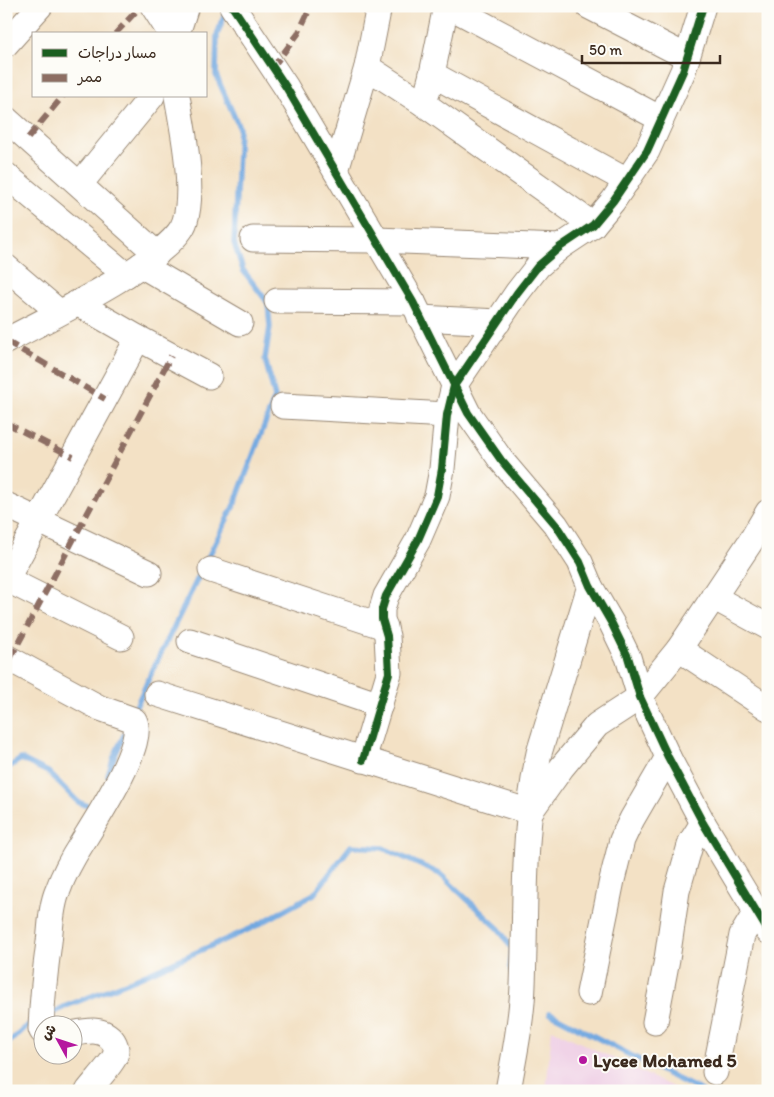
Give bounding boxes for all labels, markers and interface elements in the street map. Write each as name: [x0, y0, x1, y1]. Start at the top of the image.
legend: [32, 32, 208, 98]
scale bar: [582, 32, 719, 64]
text: 50 m: [589, 41, 622, 59]
text: مسار دراجات: [78, 44, 157, 62]
text: ممر: [76, 68, 102, 86]
north arrow: [32, 1014, 82, 1064]
text: ش: [37, 1021, 60, 1043]
place label: Lycee Mohamed 5: [593, 1049, 737, 1072]
marker: Lycee Mohamed 5: [577, 1054, 589, 1066]

